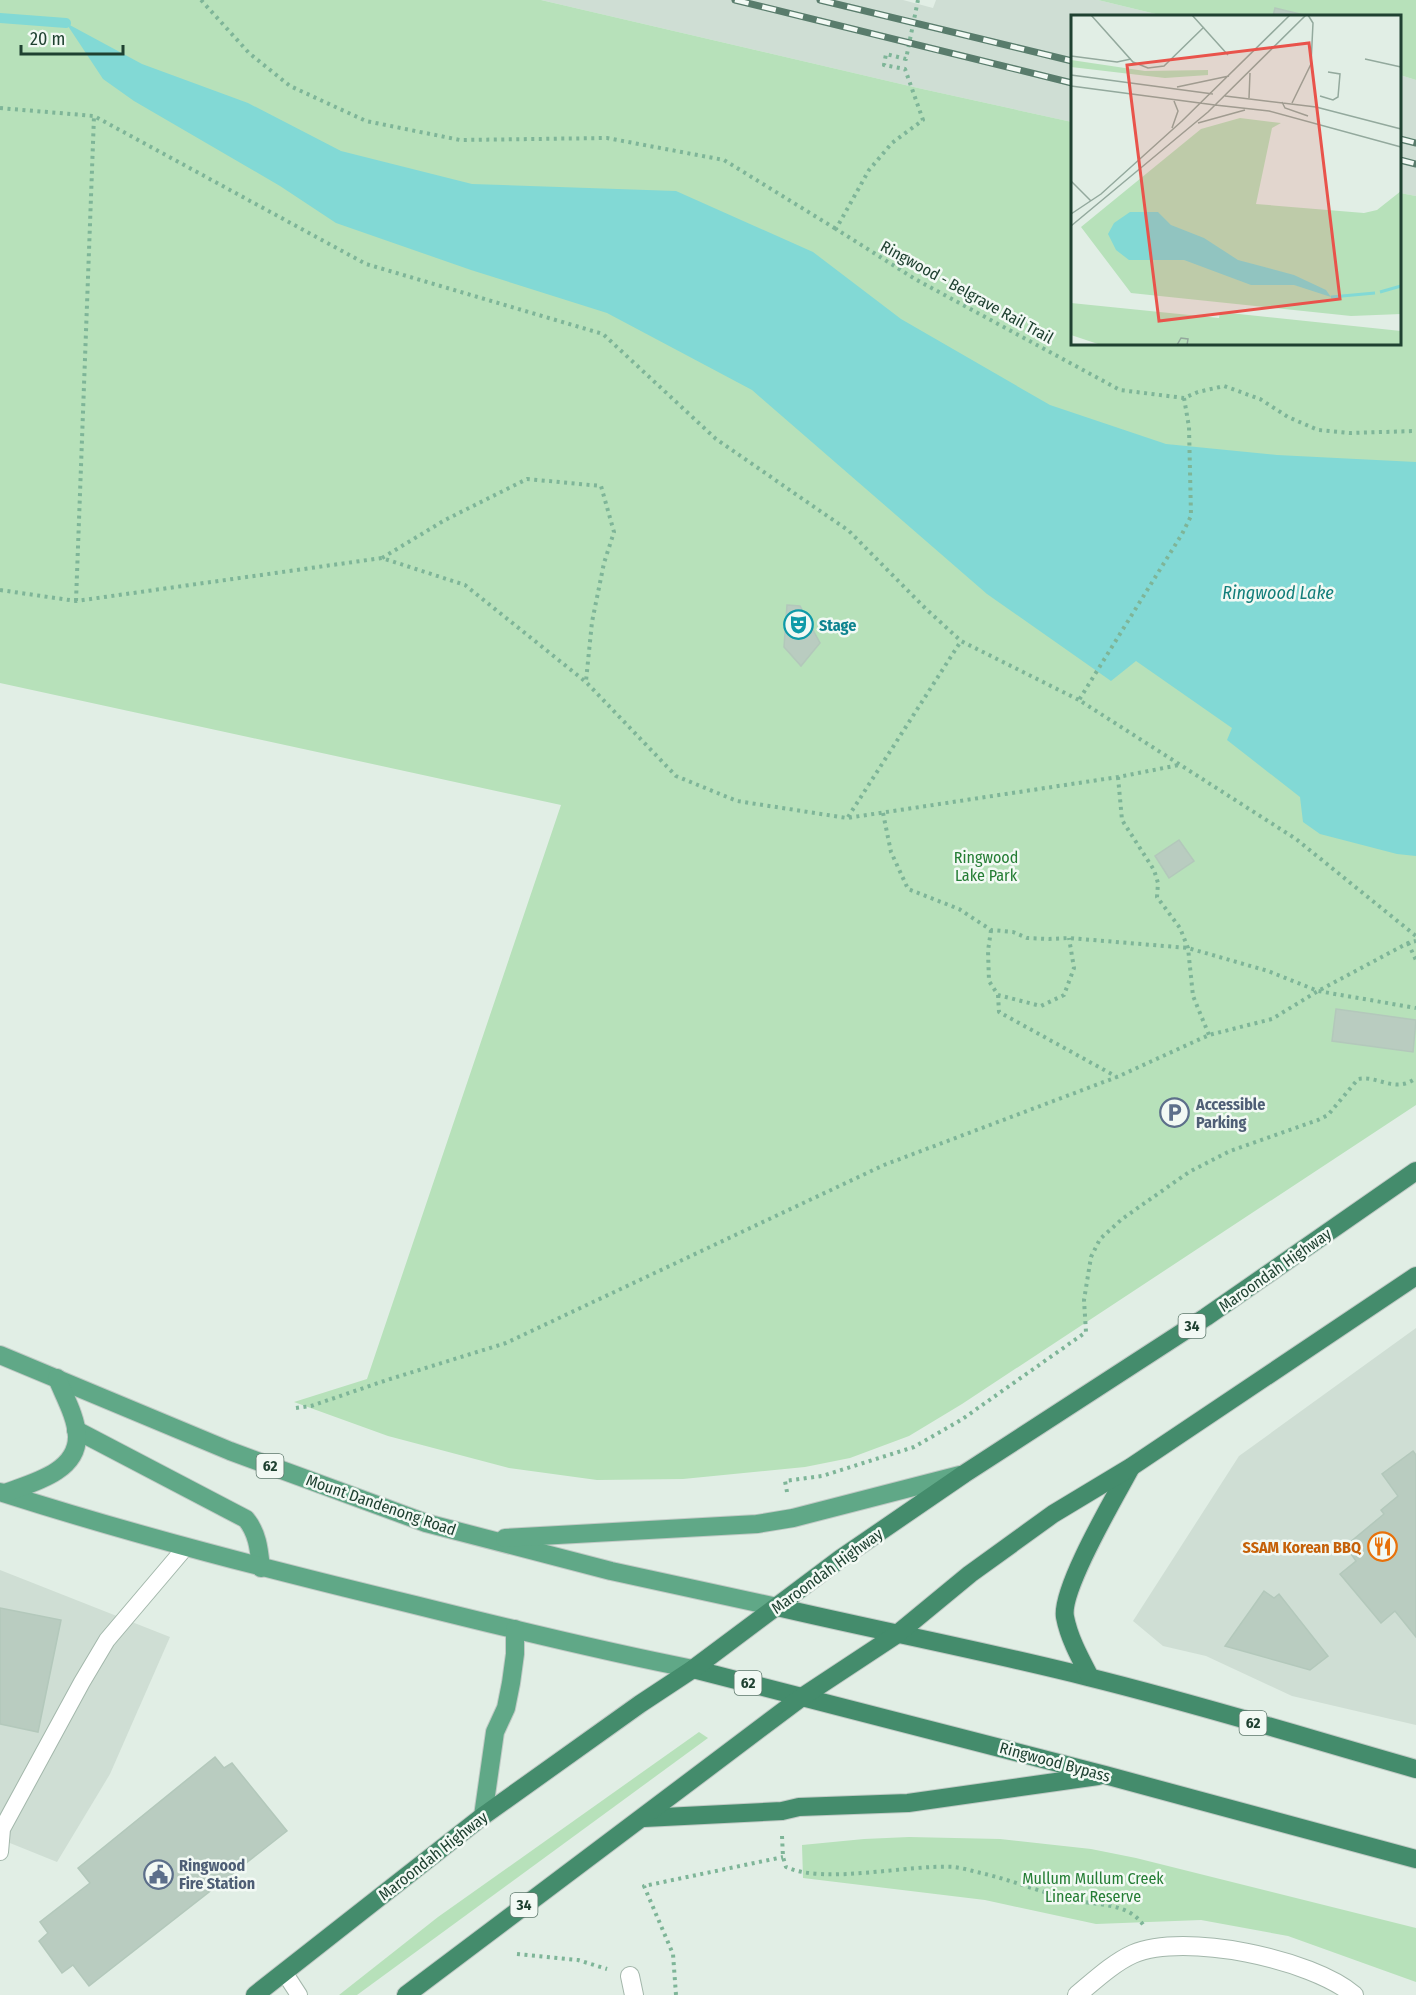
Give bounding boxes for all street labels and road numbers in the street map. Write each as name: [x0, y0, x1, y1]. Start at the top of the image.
street label: Ringwood - Belgrave Rail Trail: [877, 237, 1057, 347]
street label: Maroondah Highway: [1215, 1224, 1336, 1316]
road number: 34: [1178, 1314, 1206, 1338]
road number: 62: [256, 1454, 284, 1478]
street label: Mount Dandenong Road: [304, 1470, 458, 1540]
street label: Maroondah Highway: [768, 1524, 887, 1618]
road number: 62: [734, 1671, 762, 1695]
road number: 62: [1240, 1711, 1266, 1735]
street label: Ringwood Bypass: [998, 1738, 1113, 1786]
street label: Maroondah Highway: [375, 1807, 492, 1904]
road number: 34: [510, 1893, 538, 1917]

